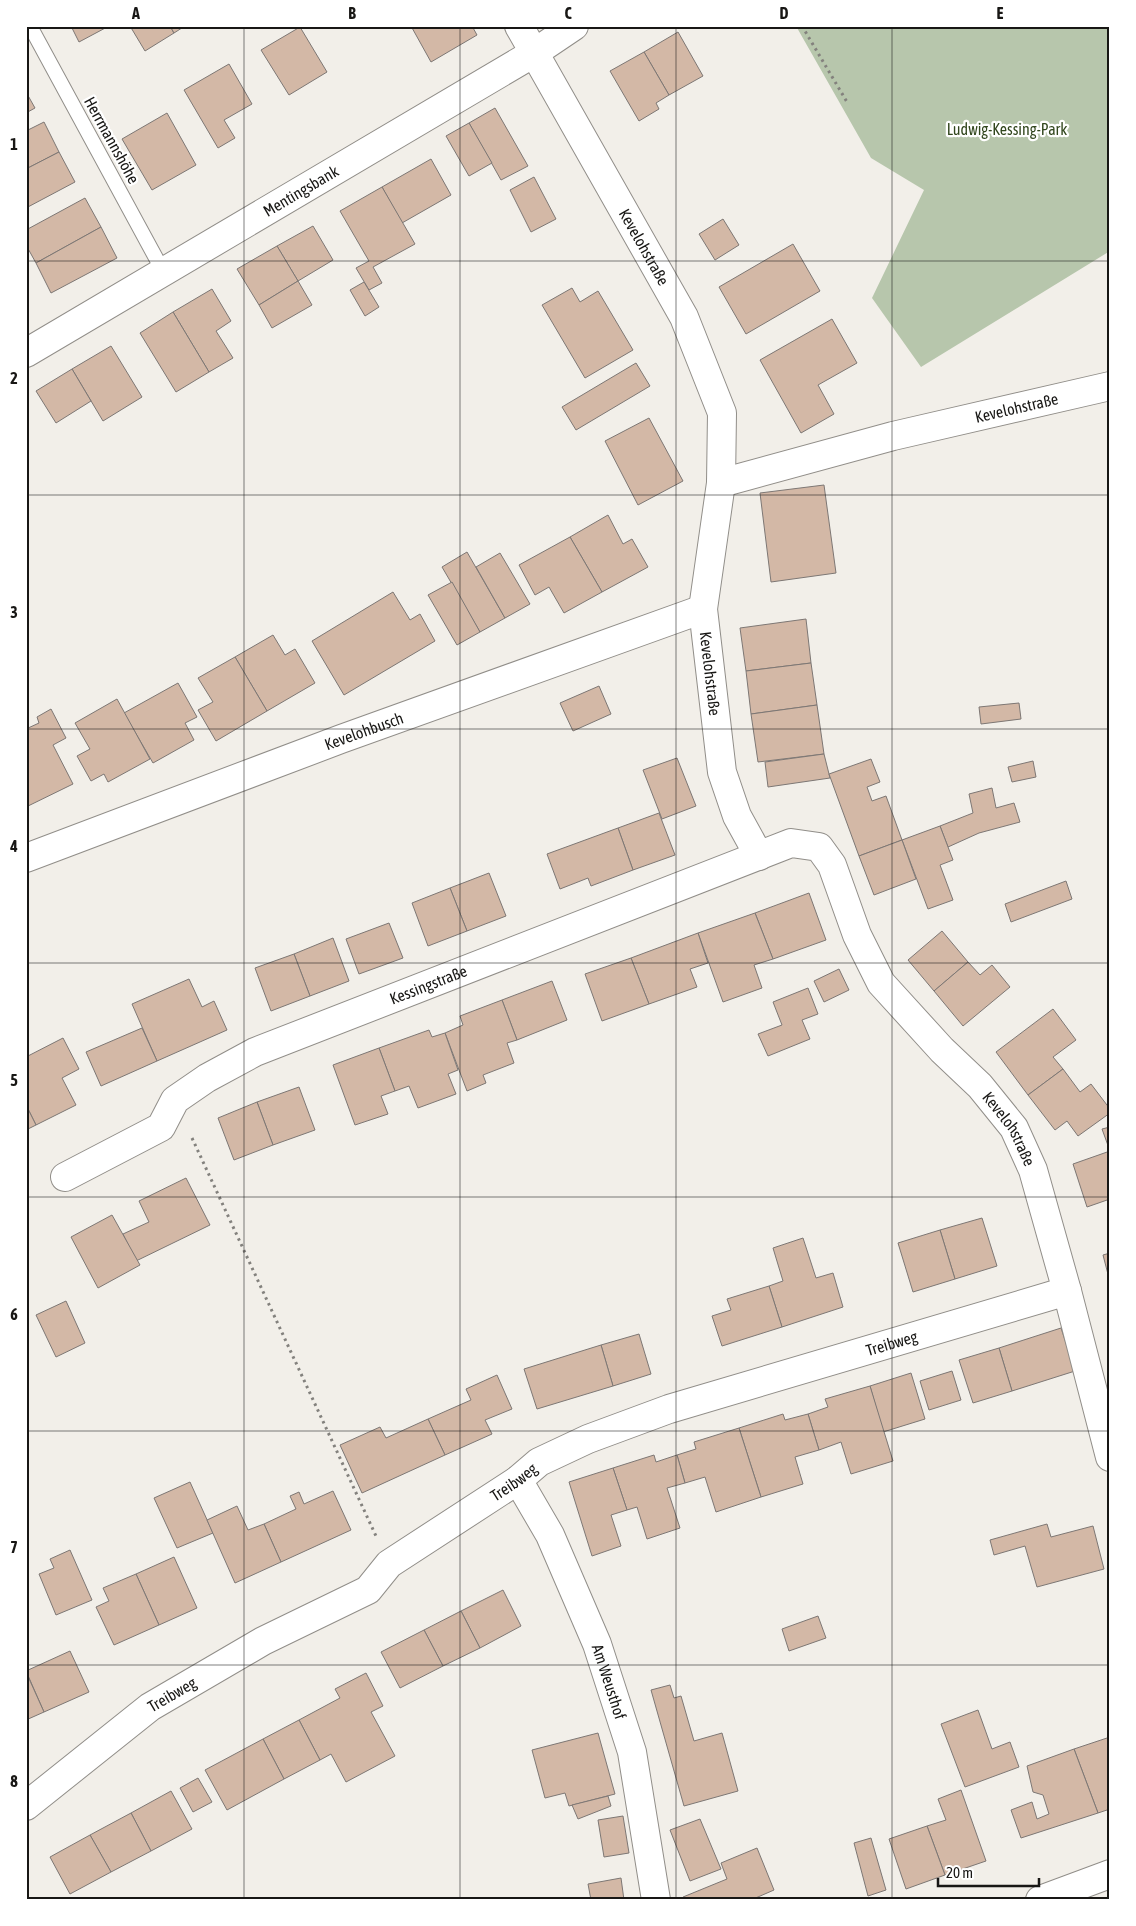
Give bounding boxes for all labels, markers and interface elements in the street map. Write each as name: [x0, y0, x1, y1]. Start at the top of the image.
text: A: [131, 4, 140, 22]
text: B: [348, 4, 356, 22]
text: C: [564, 4, 572, 22]
text: D: [780, 4, 789, 22]
text: E: [997, 4, 1004, 22]
street label: Herrmannshöhe: [81, 93, 143, 187]
park label: Ludwig-Kessing-Park: [947, 120, 1067, 139]
text: 1: [10, 135, 18, 153]
street label: Mentingsbank: [260, 162, 342, 220]
street label: Kevelohstraße: [616, 206, 673, 288]
text: 2: [10, 369, 18, 387]
street label: Kevelohstraße: [973, 389, 1060, 426]
text: 3: [10, 603, 18, 621]
street label: Kevelohstraße: [697, 630, 724, 717]
street label: Kevelohbusch: [322, 708, 406, 753]
text: 4: [9, 837, 18, 855]
street label: Kessingstraße: [387, 961, 469, 1008]
text: 5: [10, 1071, 18, 1089]
street label: Kevelohstraße: [979, 1088, 1039, 1169]
text: 6: [10, 1305, 18, 1323]
street label: Treibweg: [864, 1327, 920, 1359]
street label: Treibweg: [487, 1459, 541, 1504]
text: 7: [10, 1538, 18, 1556]
street label: Am Weusthof: [589, 1642, 630, 1722]
street label: Treibweg: [145, 1673, 200, 1715]
text: 8: [10, 1772, 18, 1790]
scale bar: [938, 1856, 1040, 1888]
text: 20 m: [946, 1864, 973, 1881]

